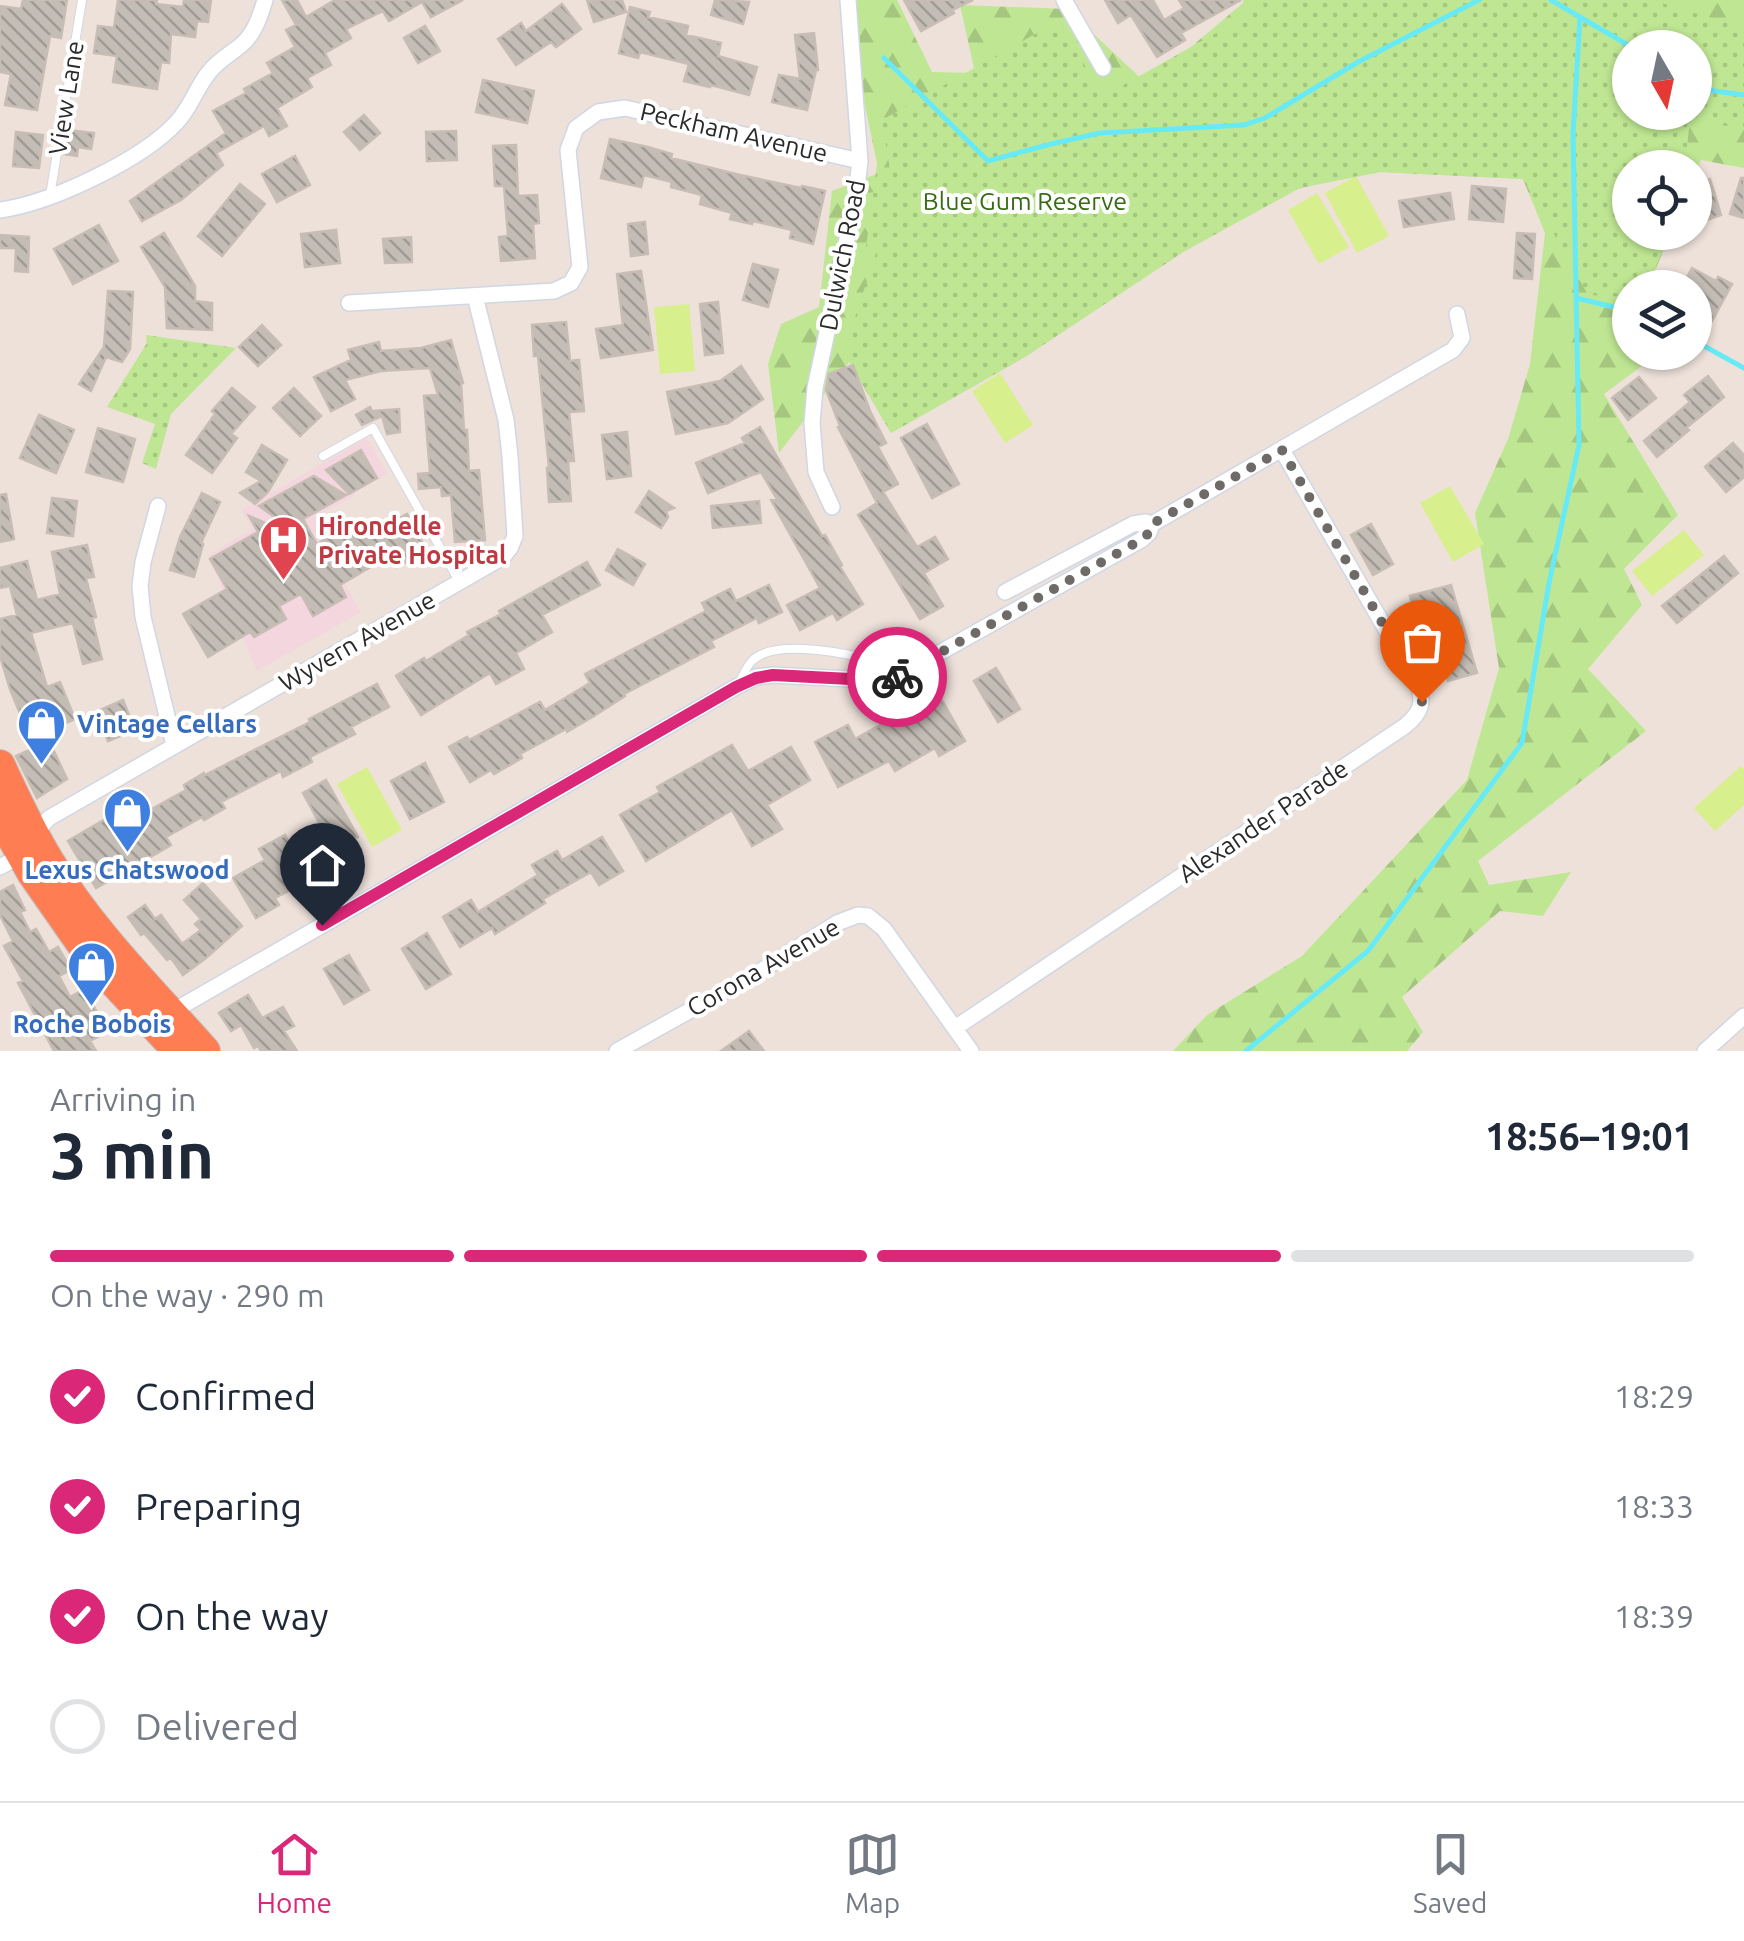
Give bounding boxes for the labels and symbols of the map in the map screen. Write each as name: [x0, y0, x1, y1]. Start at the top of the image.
north arrow: [1612, 30, 1712, 130]
street label: View Lane: [43, 39, 89, 157]
street label: Peckham Avenue: [638, 97, 830, 167]
street label: Dulwich Road: [814, 177, 870, 333]
park label: Blue Gum Reserve: [923, 187, 1127, 215]
place label: Hirondelle Private Hospital: [318, 512, 507, 569]
hospital icon: Hirondelle Private Hospital: [257, 514, 309, 582]
street label: Wyvern Avenue: [274, 585, 440, 697]
pin: [1380, 600, 1465, 703]
courier: [847, 627, 947, 727]
shop icon: Vintage Cellars: [16, 698, 68, 766]
place label: Vintage Cellars: [77, 710, 257, 738]
street label: Alexander Parade: [1173, 754, 1353, 888]
shop icon: Lexus Chatswood: [101, 786, 153, 854]
pin: [280, 823, 365, 926]
place label: Lexus Chatswood: [24, 856, 230, 884]
street label: Corona Avenue: [682, 912, 844, 1022]
shop icon: Roche Bobois: [66, 940, 118, 1008]
place label: Roche Bobois: [13, 1010, 171, 1038]

